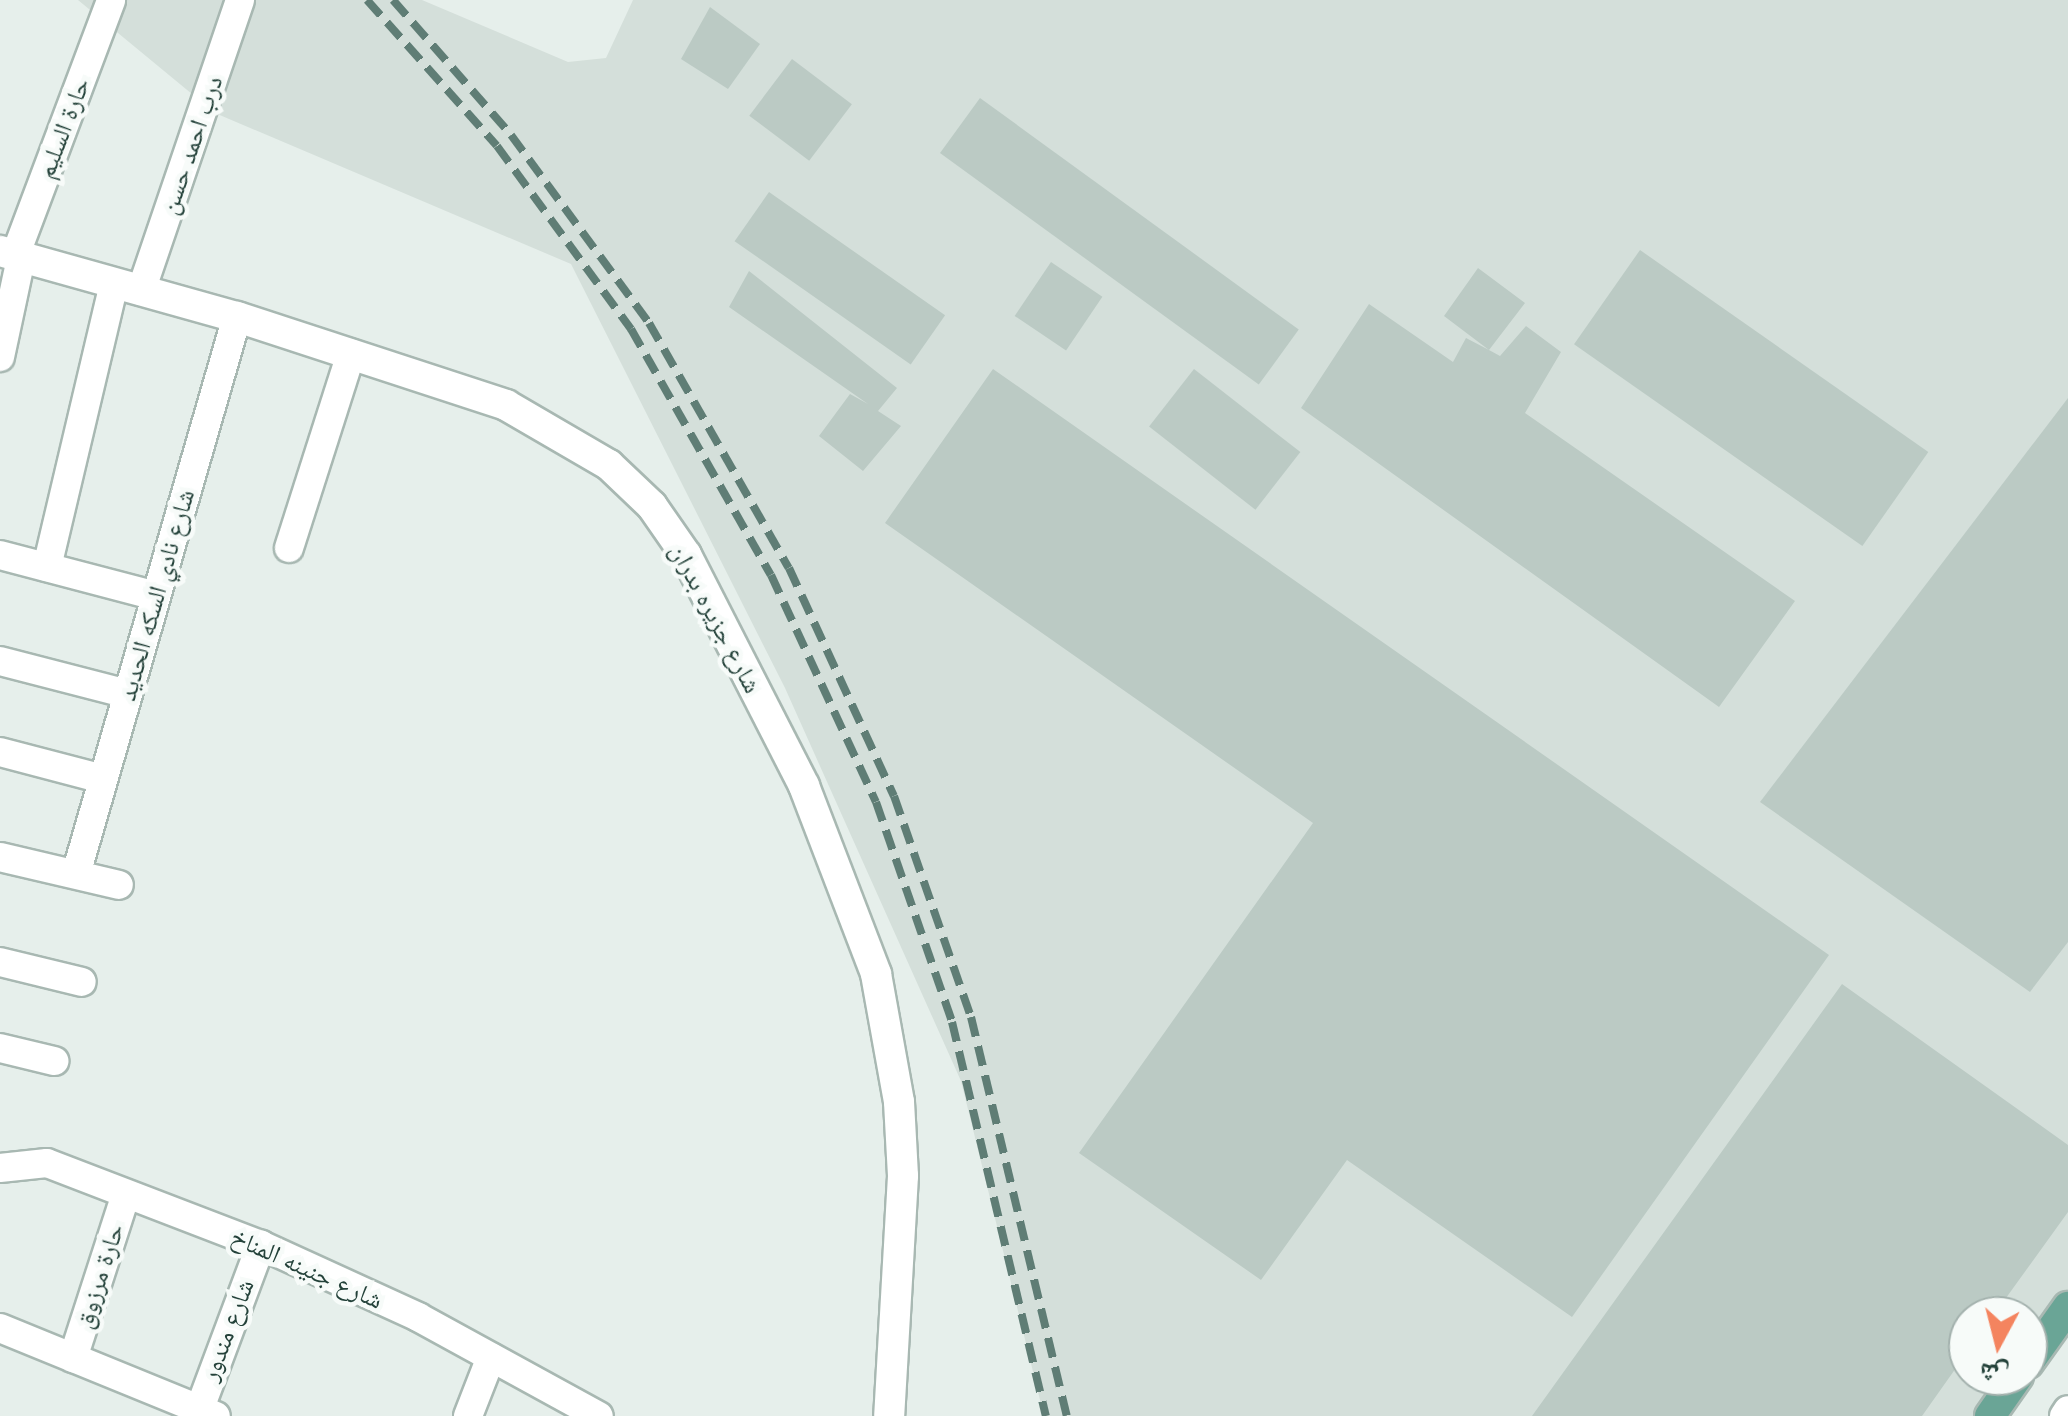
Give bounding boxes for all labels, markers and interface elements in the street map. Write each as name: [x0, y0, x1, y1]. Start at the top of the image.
street label: درب احمد حسن: [153, 72, 229, 218]
street label: حارة السليم: [30, 74, 96, 182]
street label: شارع نادي السكه الحديد: [112, 486, 200, 704]
street label: شارع جزيره بدران: [664, 538, 768, 698]
street label: حارة مرزوق: [68, 1220, 130, 1332]
street label: شارع جنينه المناخ: [226, 1221, 388, 1315]
street label: شارع مندور: [194, 1275, 260, 1385]
north arrow: [1948, 1296, 2048, 1396]
text: ش: [1978, 1357, 2011, 1391]

